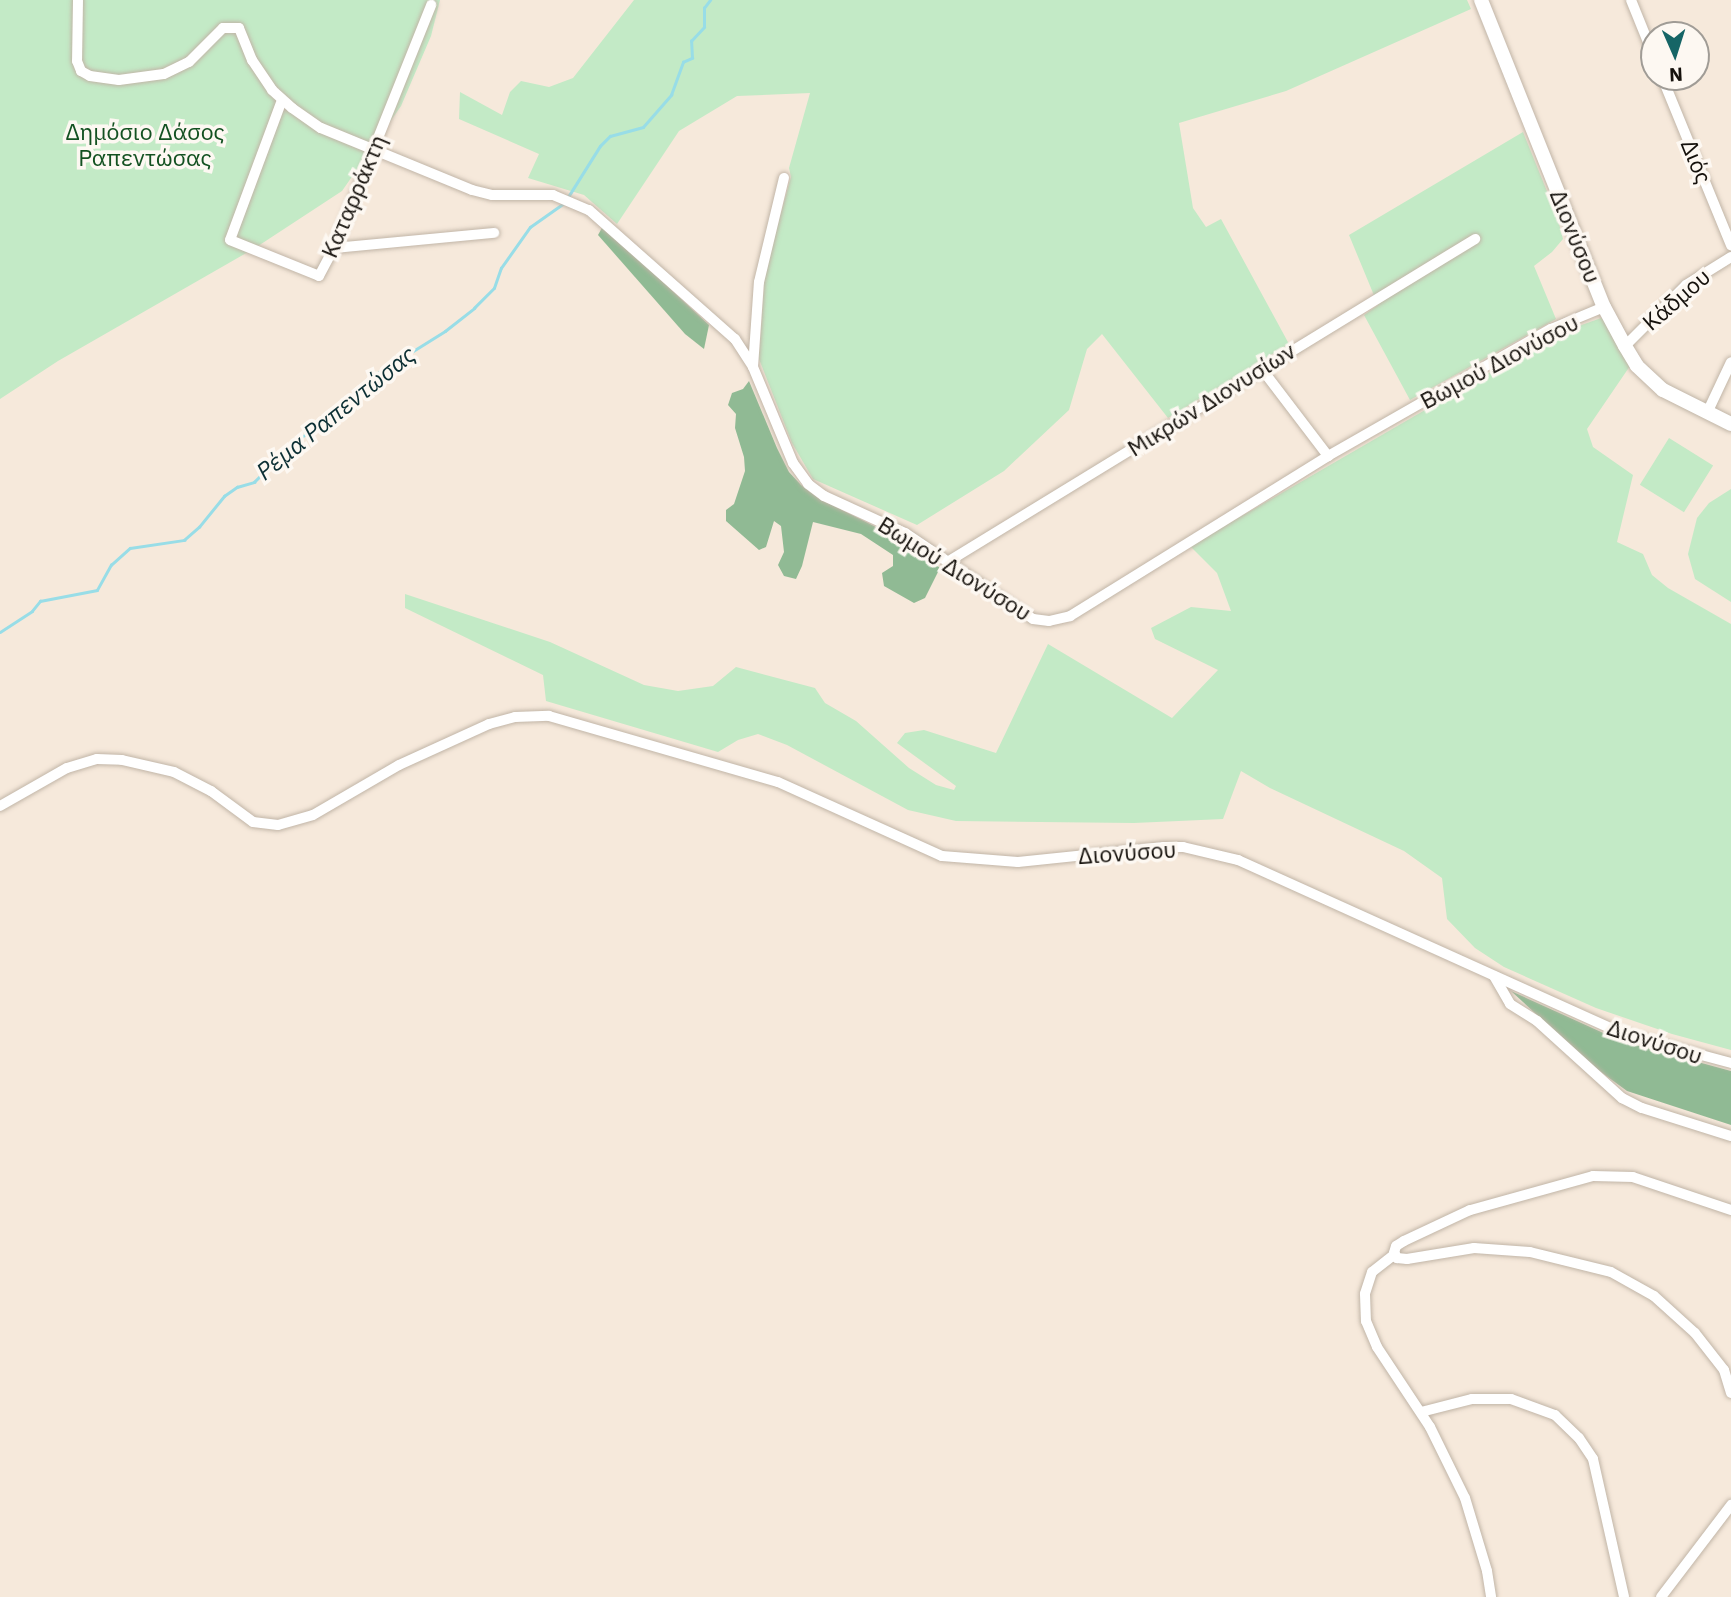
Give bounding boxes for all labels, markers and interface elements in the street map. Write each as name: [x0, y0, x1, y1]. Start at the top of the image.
north arrow: [1640, 21, 1710, 91]
text: N: [1669, 63, 1684, 87]
park label: Δημόσιο Δάσος Ραπεντώσας: [65, 117, 225, 171]
street label: Καταρράκτη: [315, 130, 391, 262]
street label: Διός: [1676, 135, 1718, 187]
street label: Διονύσου: [1545, 185, 1607, 287]
street label: Κάδμου: [1637, 262, 1715, 336]
street label: Βωμού Διονύσου: [1415, 308, 1583, 414]
street label: Μικρών Διονυσίων: [1122, 336, 1300, 462]
water label: Ρέμα Ραπεντώσας: [251, 340, 421, 486]
street label: Βωμού Διονύσου: [873, 510, 1037, 626]
street label: Διονύσου: [1077, 835, 1177, 869]
street label: Διονύσου: [1604, 1013, 1706, 1069]

